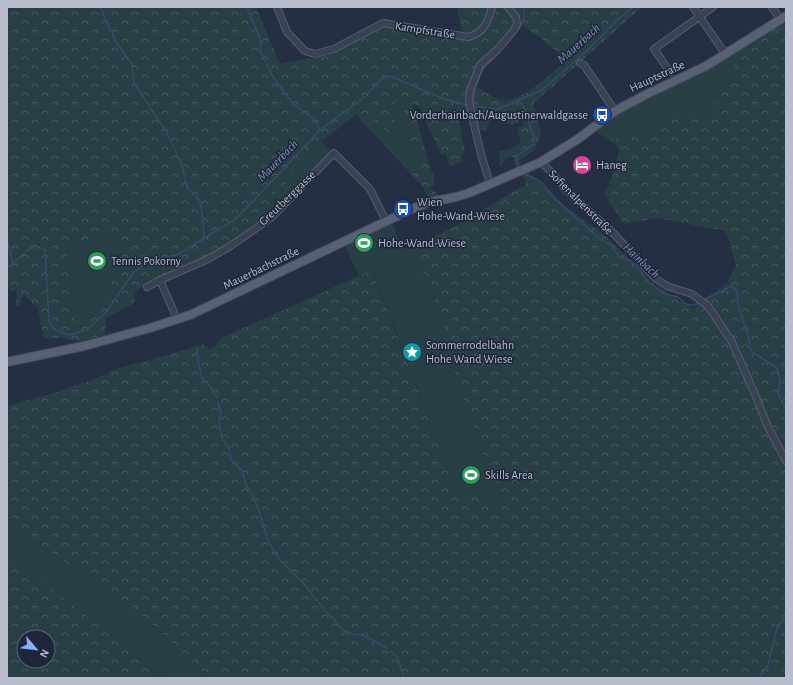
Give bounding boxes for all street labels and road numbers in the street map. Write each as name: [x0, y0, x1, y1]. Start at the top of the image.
street label: Kampfstraße: [394, 19, 456, 41]
street label: Hauptstraße: [628, 58, 686, 94]
street label: Greutberggasse: [256, 168, 318, 228]
street label: Sofienalpenstraße: [547, 168, 615, 236]
street label: Mauerbachstraße: [221, 244, 301, 292]

